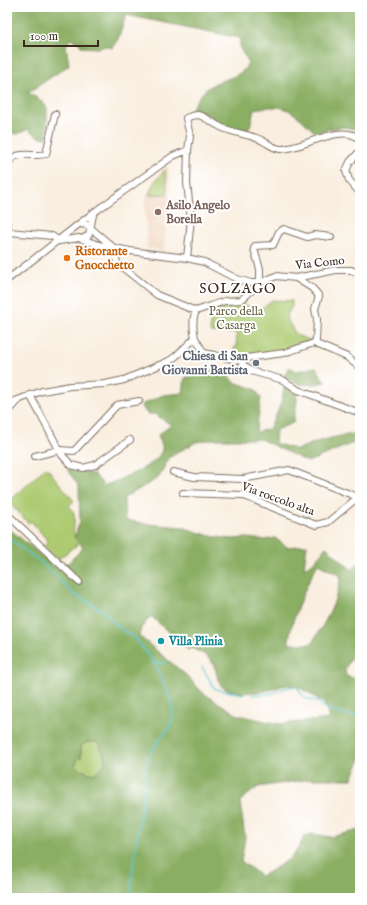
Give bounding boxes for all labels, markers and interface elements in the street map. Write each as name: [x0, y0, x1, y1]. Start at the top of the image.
scale bar: [24, 22, 98, 48]
text: 100 m: [30, 29, 58, 44]
place label: Asilo Angelo Borella: [165, 198, 231, 227]
marker: Asilo Angelo Borella: [153, 207, 163, 217]
place label: Ristorante Gnocchetto: [75, 244, 135, 273]
marker: Ristorante Gnocchetto: [62, 253, 72, 263]
street label: Via Como: [294, 253, 346, 273]
district label: SOLZAGO: [199, 280, 277, 298]
park label: Parco della Casarga: [209, 304, 264, 333]
place label: Chiesa di San Giovanni Battista: [162, 349, 249, 378]
marker: Chiesa di San Giovanni Battista: [251, 358, 261, 368]
street label: Via roccolo alta: [239, 479, 317, 519]
place label: Villa Plinia: [168, 634, 223, 649]
marker: Villa Plinia: [156, 636, 166, 646]

